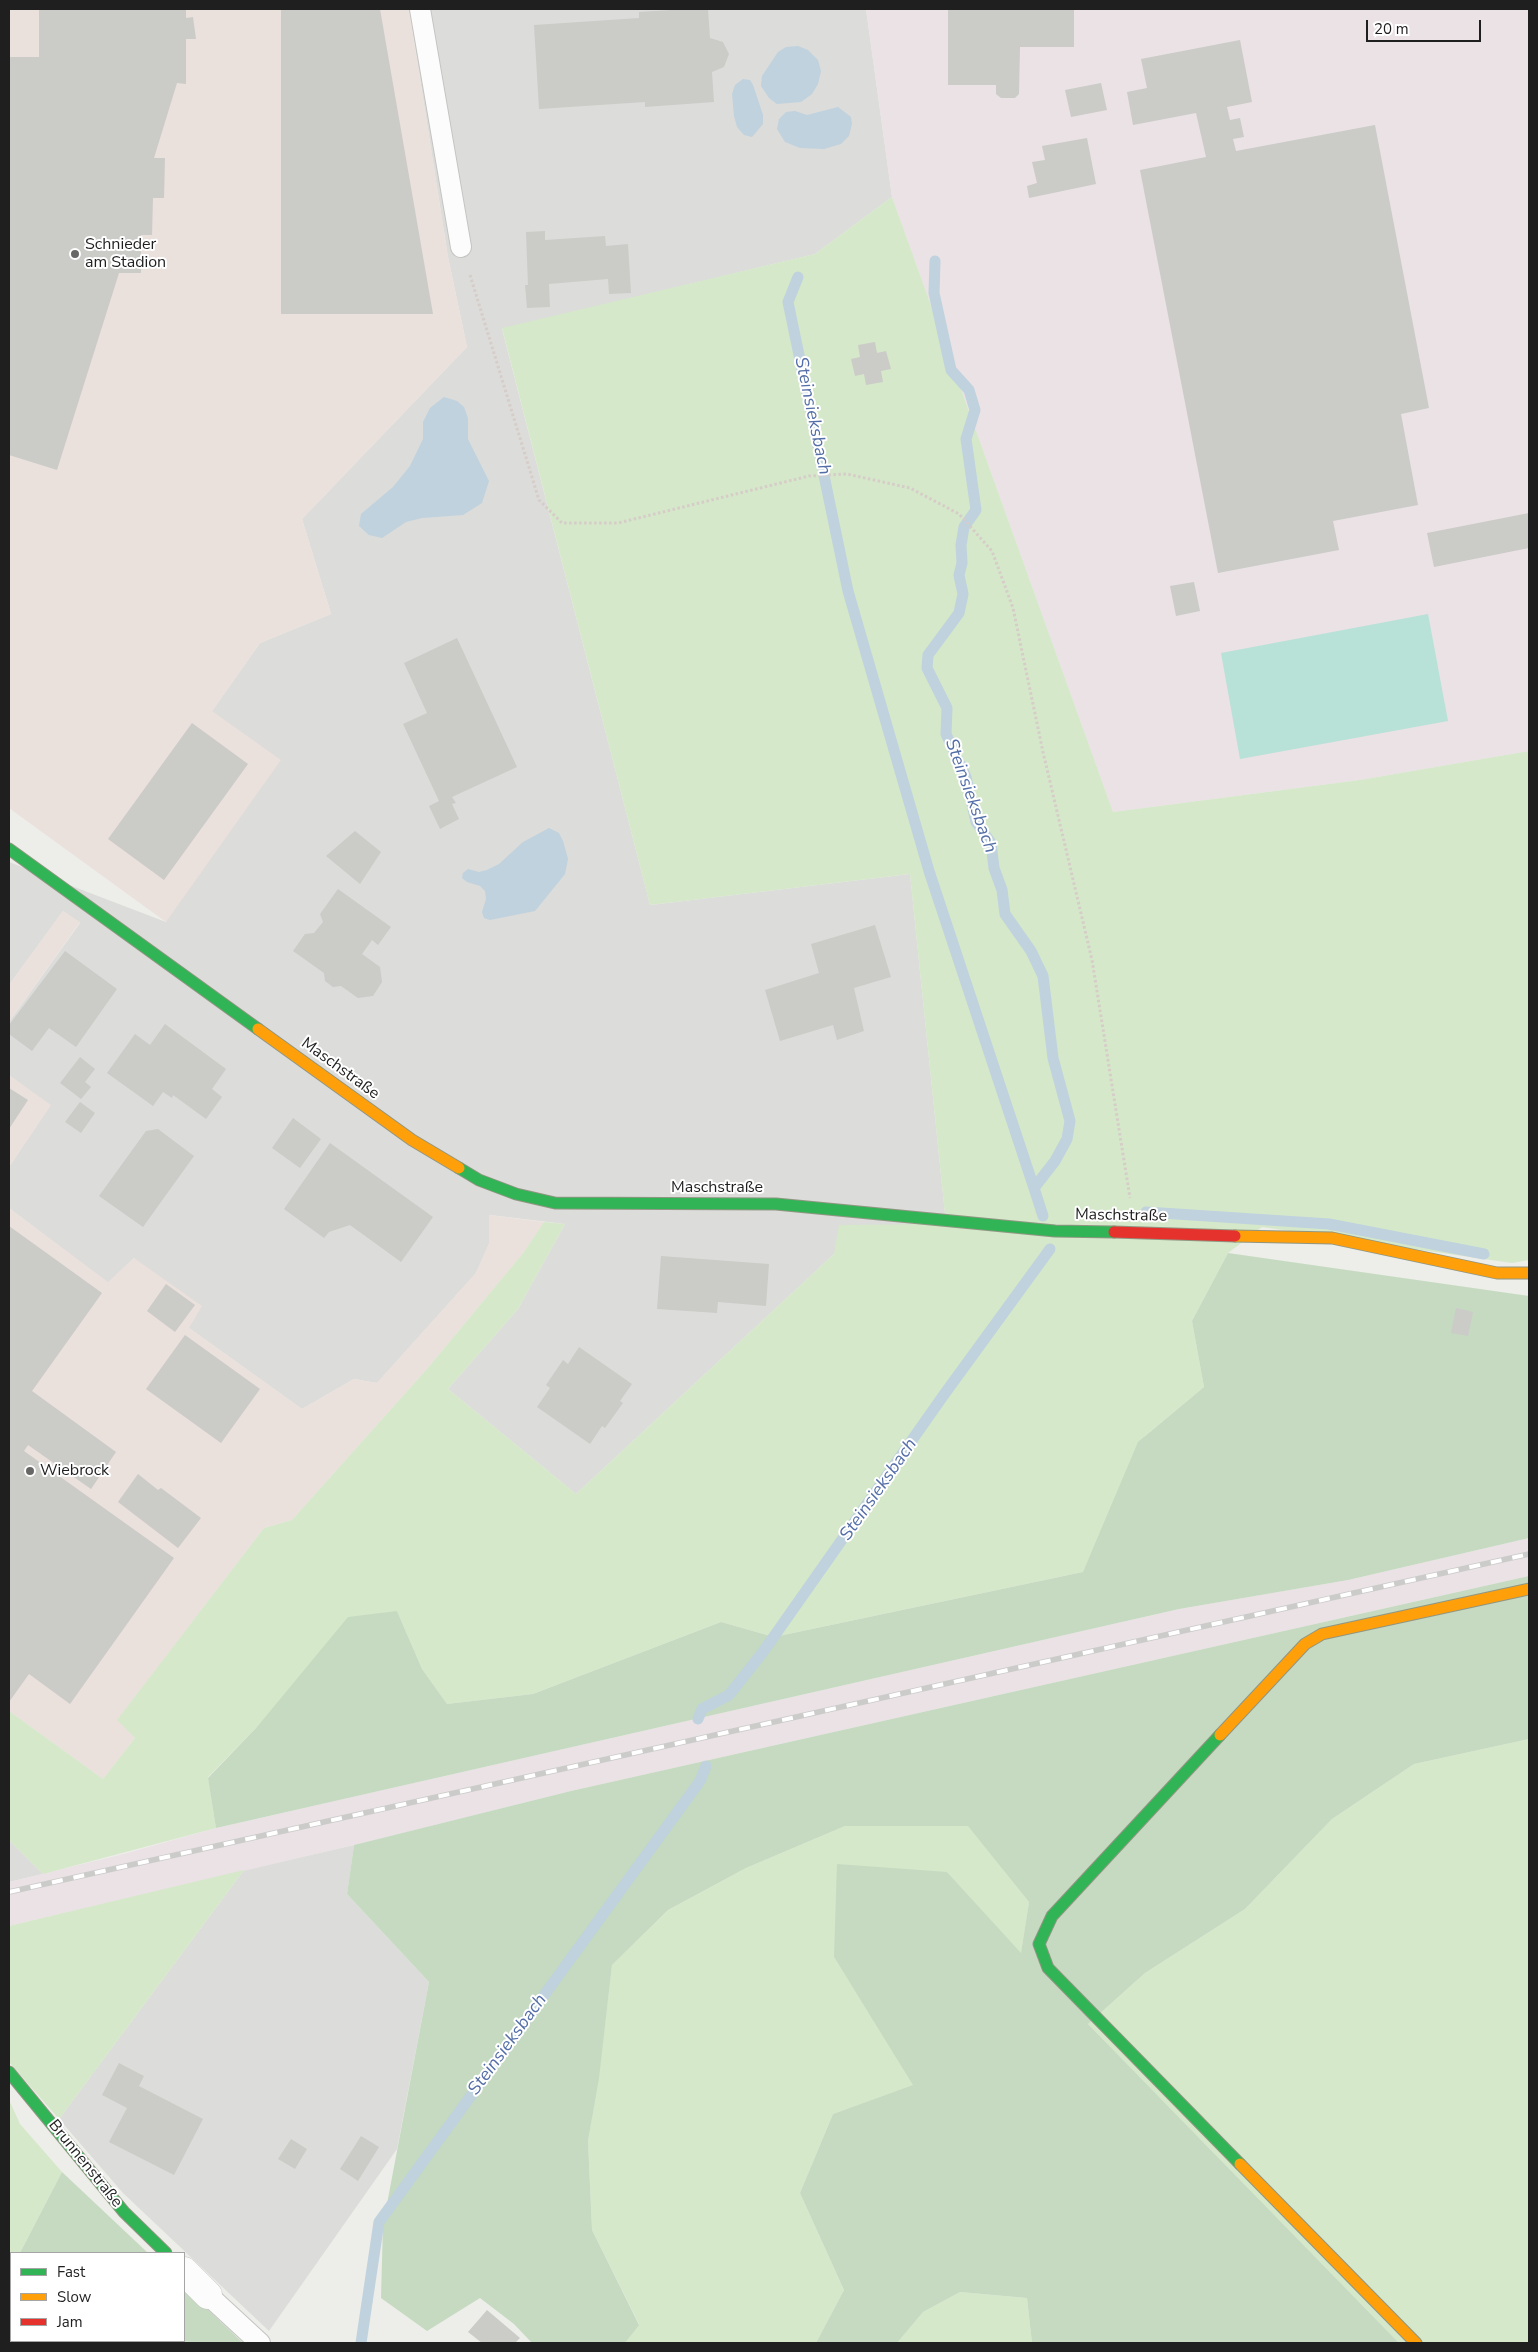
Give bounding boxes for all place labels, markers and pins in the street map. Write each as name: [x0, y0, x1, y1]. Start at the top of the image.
place label: Schnieder am Stadion: [85, 235, 166, 273]
marker: Schnieder am Stadion: [69, 248, 81, 260]
place label: Wiebrock: [40, 1461, 109, 1481]
marker: Wiebrock: [24, 1465, 36, 1477]

